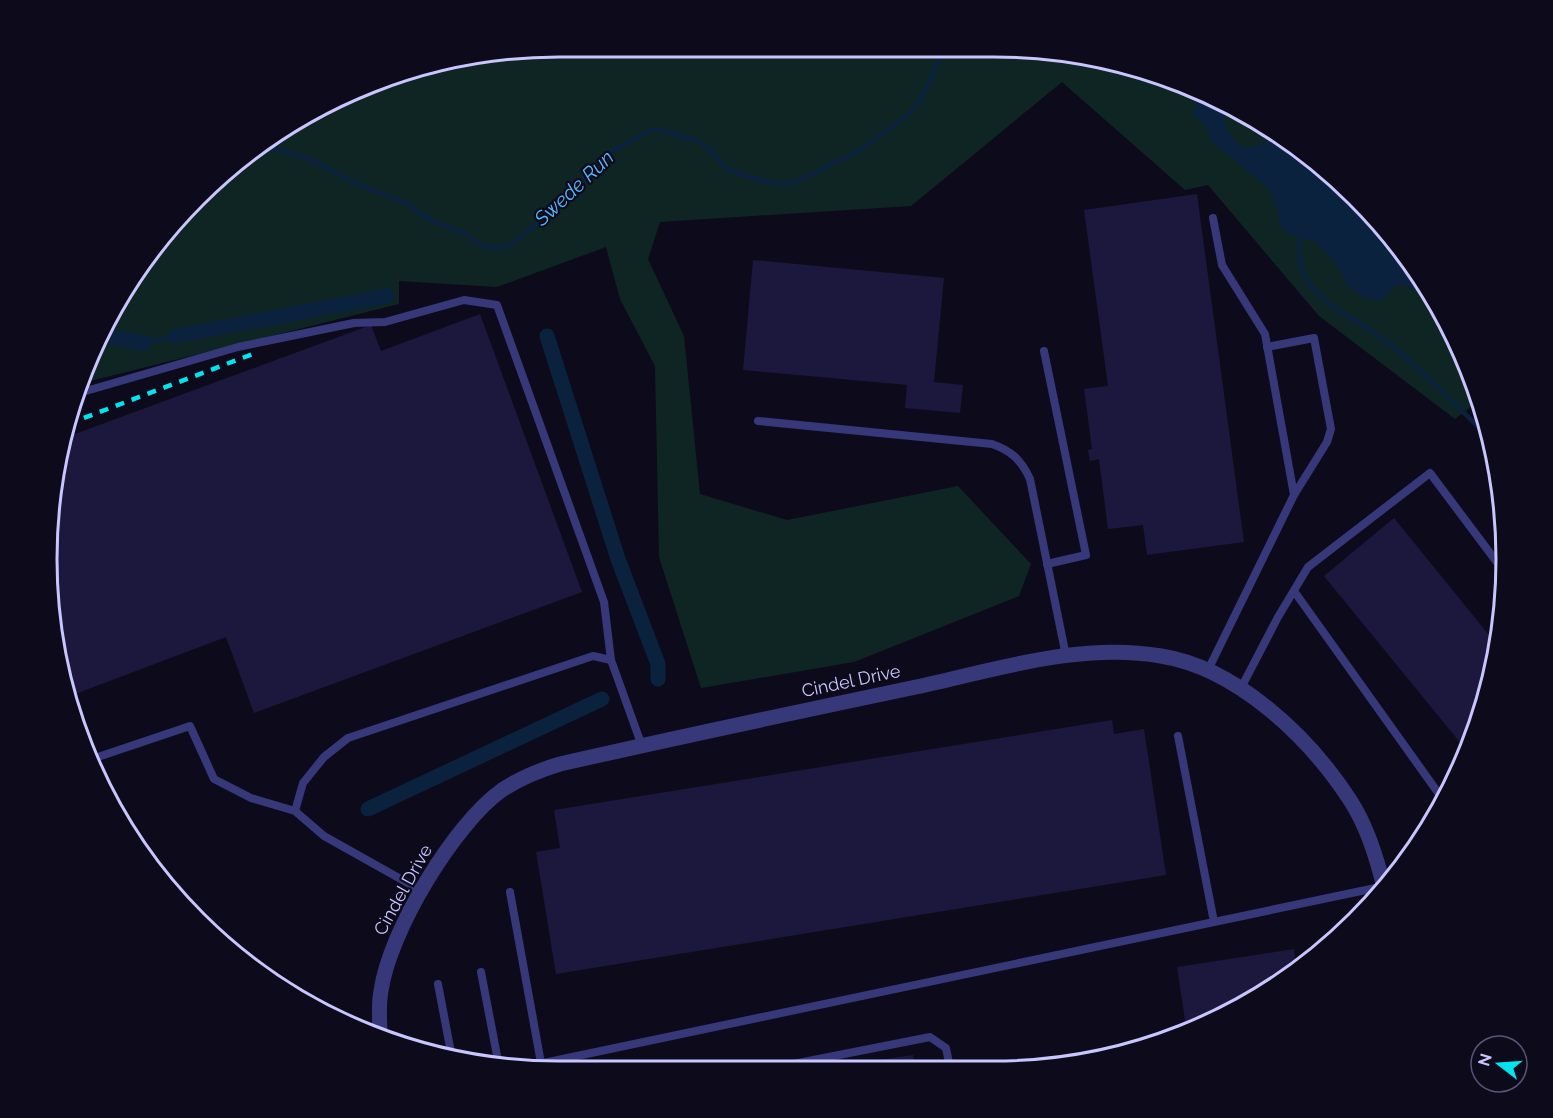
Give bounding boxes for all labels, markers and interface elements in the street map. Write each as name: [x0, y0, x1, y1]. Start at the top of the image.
water label: Swede Run: [529, 145, 619, 231]
street label: Cindel Drive: [800, 660, 903, 701]
street label: Cindel Drive: [369, 840, 436, 939]
north arrow: [1469, 1034, 1529, 1094]
text: N: [1474, 1051, 1496, 1068]

